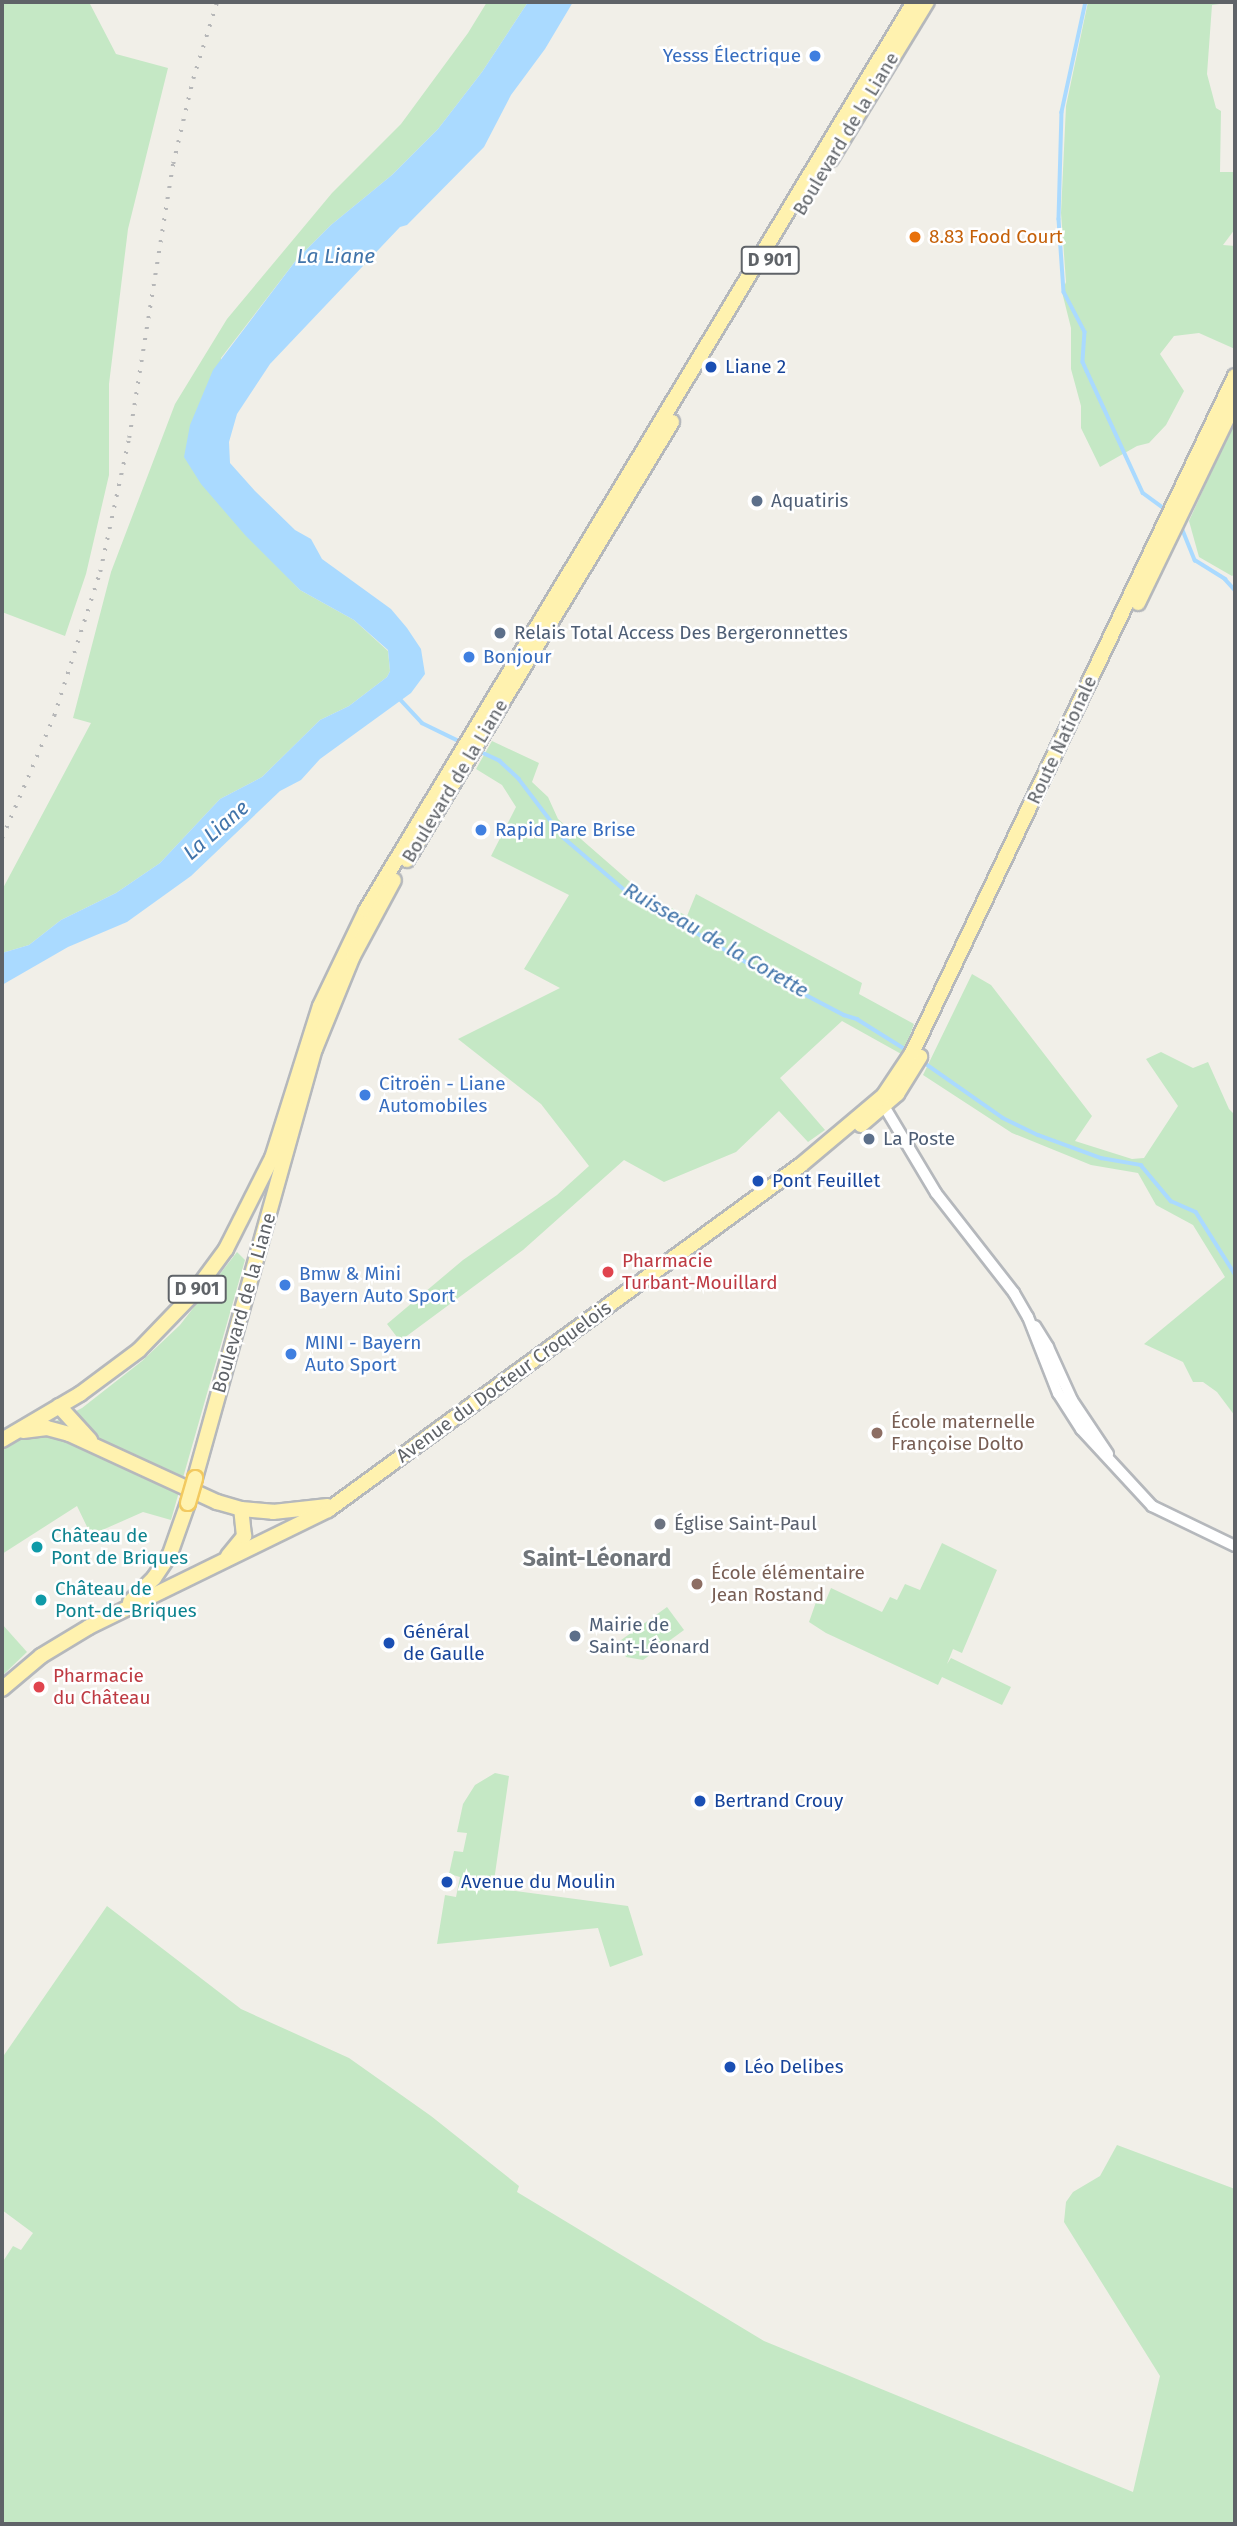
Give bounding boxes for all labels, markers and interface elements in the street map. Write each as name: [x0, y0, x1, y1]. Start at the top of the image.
place label: Yesss Électrique: [663, 45, 801, 67]
street label: Boulevard de la Liane: [788, 48, 904, 220]
marker: Yesss Électrique: [807, 48, 823, 64]
place label: 8.83 Food Court: [929, 226, 1063, 248]
marker: 8.83 Food Court: [907, 229, 923, 245]
water label: La Liane: [297, 243, 375, 269]
road number: D 901: [740, 246, 800, 274]
place label: Liane 2: [725, 356, 786, 378]
marker: Liane 2: [703, 359, 719, 375]
place label: Aquatiris: [771, 490, 848, 512]
marker: Aquatiris: [749, 493, 765, 509]
place label: Relais Total Access Des Bergeronnettes: [514, 622, 848, 644]
marker: Relais Total Access Des Bergeronnettes: [492, 625, 508, 641]
place label: Bonjour: [483, 646, 552, 668]
marker: Bonjour: [461, 649, 477, 665]
street label: Route Nationale: [1022, 672, 1102, 808]
street label: Boulevard de la Liane: [397, 695, 513, 867]
water label: La Liane: [178, 795, 254, 865]
place label: Rapid Pare Brise: [495, 819, 636, 841]
marker: Rapid Pare Brise: [473, 822, 489, 838]
water label: Ruisseau de la Corette: [619, 877, 813, 1003]
place label: Citroën - Liane Automobiles: [379, 1073, 506, 1117]
marker: Citroën - Liane Automobiles: [357, 1087, 373, 1103]
place label: La Poste: [883, 1128, 955, 1150]
marker: La Poste: [861, 1131, 877, 1147]
place label: Pont Feuillet: [772, 1170, 880, 1192]
marker: Pont Feuillet: [750, 1173, 766, 1189]
street label: Boulevard de la Liane: [207, 1210, 281, 1396]
place label: Pharmacie Turbant-Mouillard: [622, 1250, 778, 1294]
place label: Bmw & Mini Bayern Auto Sport: [299, 1263, 455, 1307]
marker: Pharmacie Turbant-Mouillard: [600, 1264, 616, 1280]
road number: D 901: [167, 1274, 227, 1304]
marker: Bmw & Mini Bayern Auto Sport: [277, 1277, 293, 1293]
street label: Avenue du Docteur Croquelois: [392, 1296, 616, 1468]
place label: MINI - Bayern Auto Sport: [305, 1332, 421, 1376]
marker: MINI - Bayern Auto Sport: [283, 1346, 299, 1362]
place label: École maternelle Françoise Dolto: [891, 1411, 1035, 1455]
marker: École maternelle Françoise Dolto: [869, 1425, 885, 1441]
place label: Église Saint-Paul: [674, 1513, 817, 1535]
marker: Église Saint-Paul: [652, 1516, 668, 1532]
place label: Château de Pont de Briques: [51, 1525, 188, 1569]
marker: Château de Pont de Briques: [29, 1539, 45, 1555]
district label: Saint-Léonard: [523, 1544, 671, 1572]
place label: École élémentaire Jean Rostand: [711, 1562, 865, 1606]
marker: École élémentaire Jean Rostand: [689, 1576, 705, 1592]
place label: Château de Pont-de-Briques: [55, 1578, 197, 1622]
marker: Château de Pont-de-Briques: [33, 1592, 49, 1608]
place label: Mairie de Saint-Léonard: [589, 1614, 710, 1658]
place label: Général de Gaulle: [403, 1621, 485, 1665]
marker: Mairie de Saint-Léonard: [567, 1628, 583, 1644]
marker: Général de Gaulle: [381, 1635, 397, 1651]
place label: Pharmacie du Château: [53, 1665, 151, 1709]
marker: Pharmacie du Château: [31, 1679, 47, 1695]
place label: Bertrand Crouy: [714, 1790, 843, 1812]
marker: Bertrand Crouy: [692, 1793, 708, 1809]
place label: Avenue du Moulin: [461, 1871, 616, 1893]
marker: Avenue du Moulin: [439, 1874, 455, 1890]
place label: Léo Delibes: [744, 2056, 844, 2078]
marker: Léo Delibes: [722, 2059, 738, 2075]

